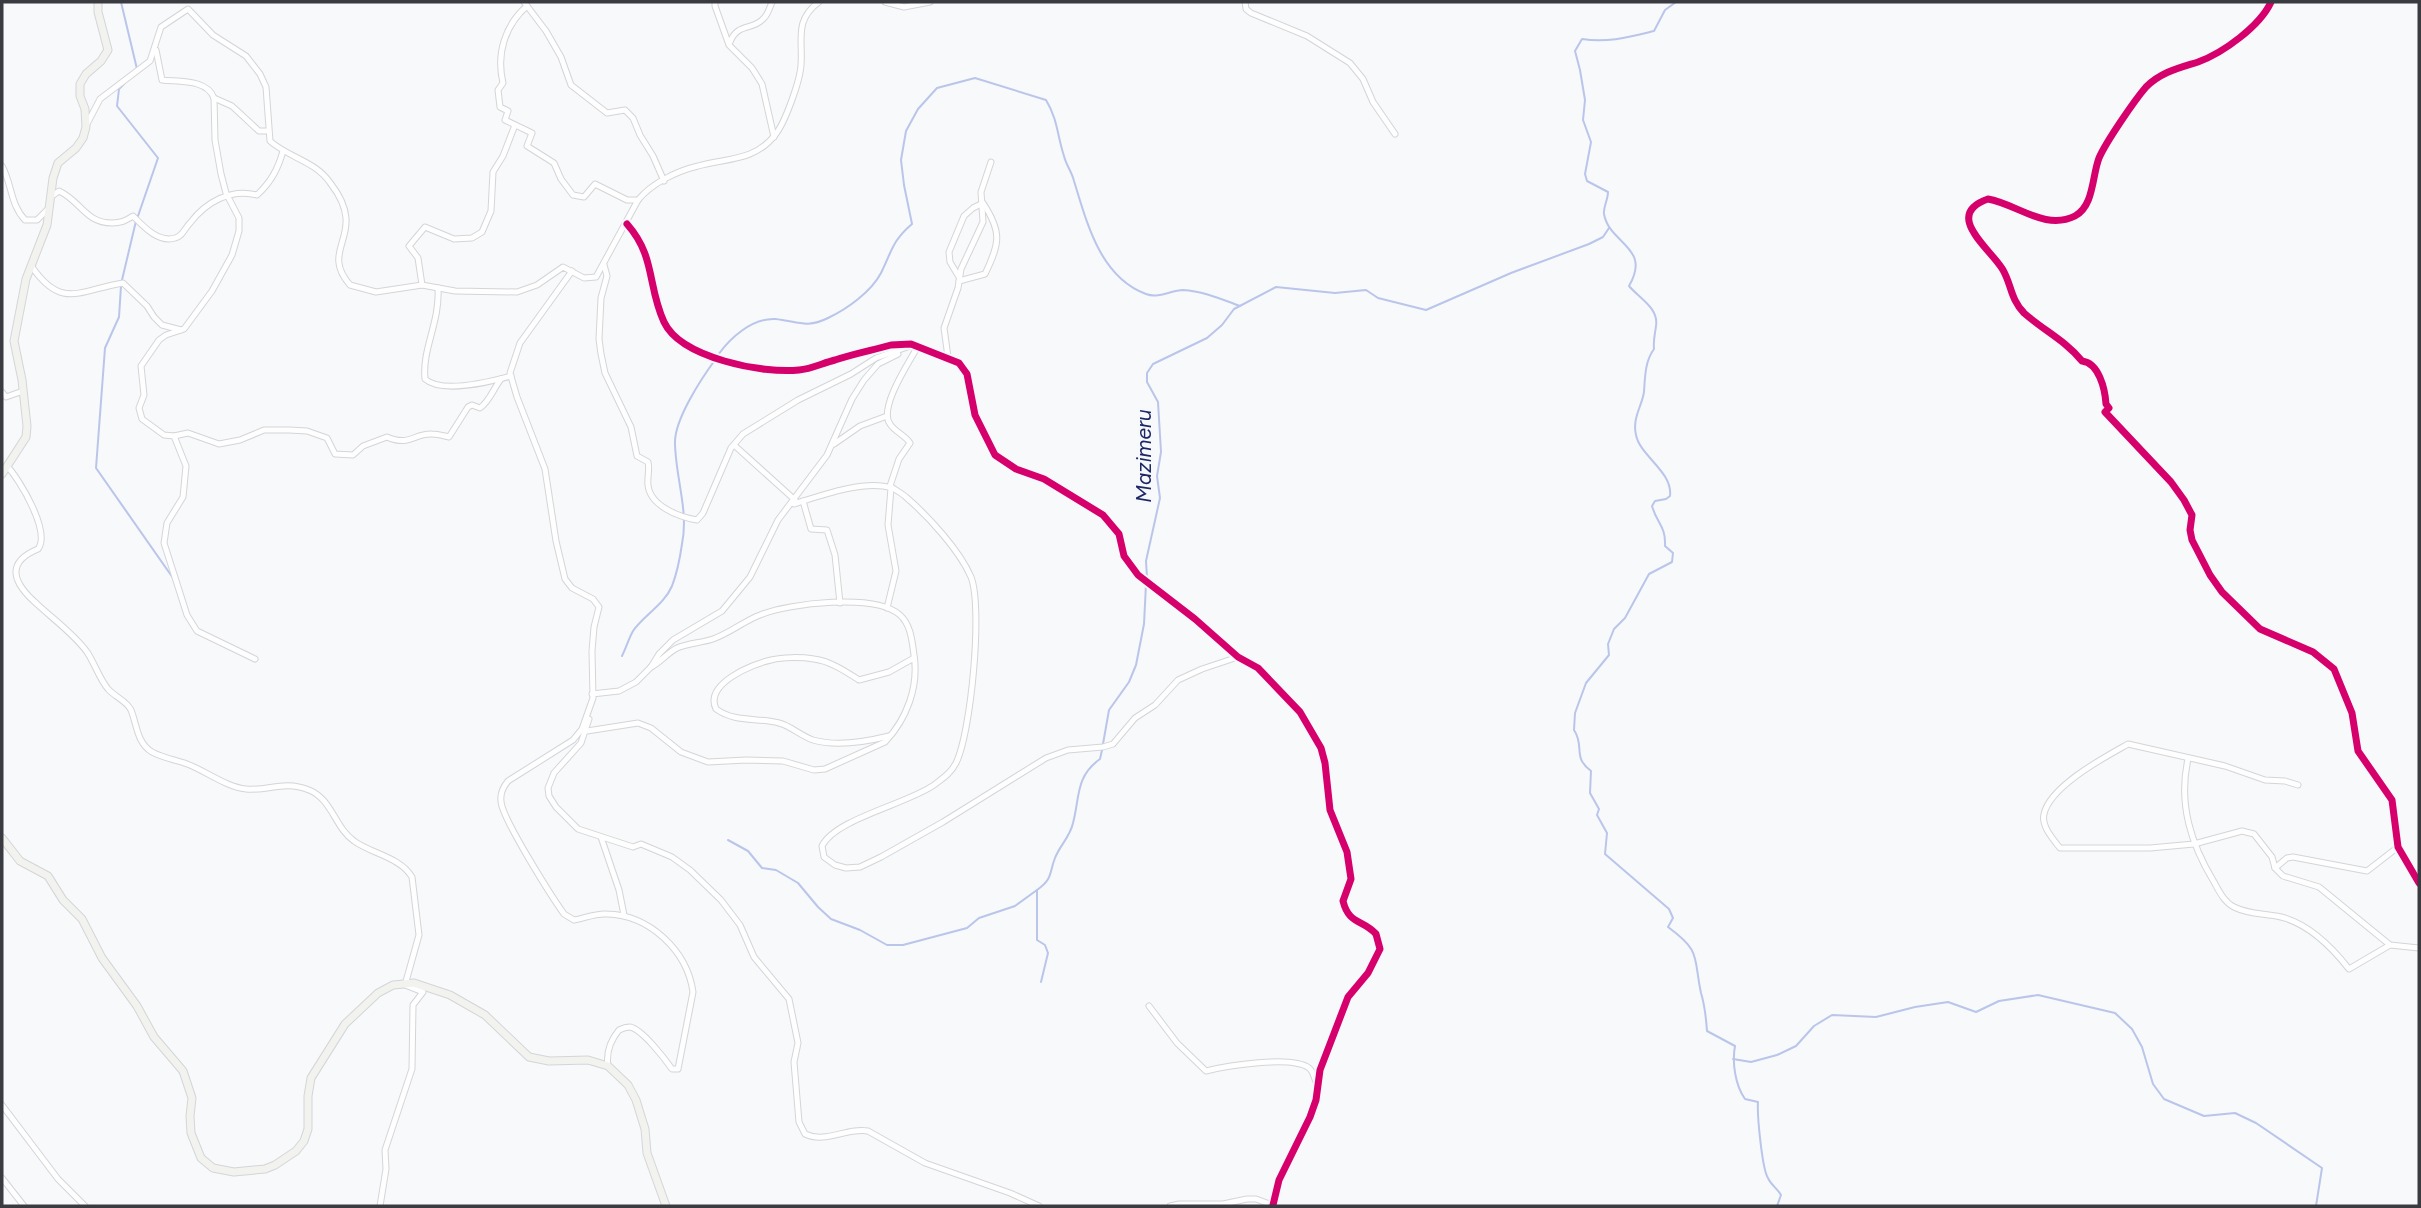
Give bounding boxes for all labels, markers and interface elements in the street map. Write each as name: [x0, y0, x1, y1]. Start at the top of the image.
water label: Mazimeru: [1131, 409, 1156, 503]

